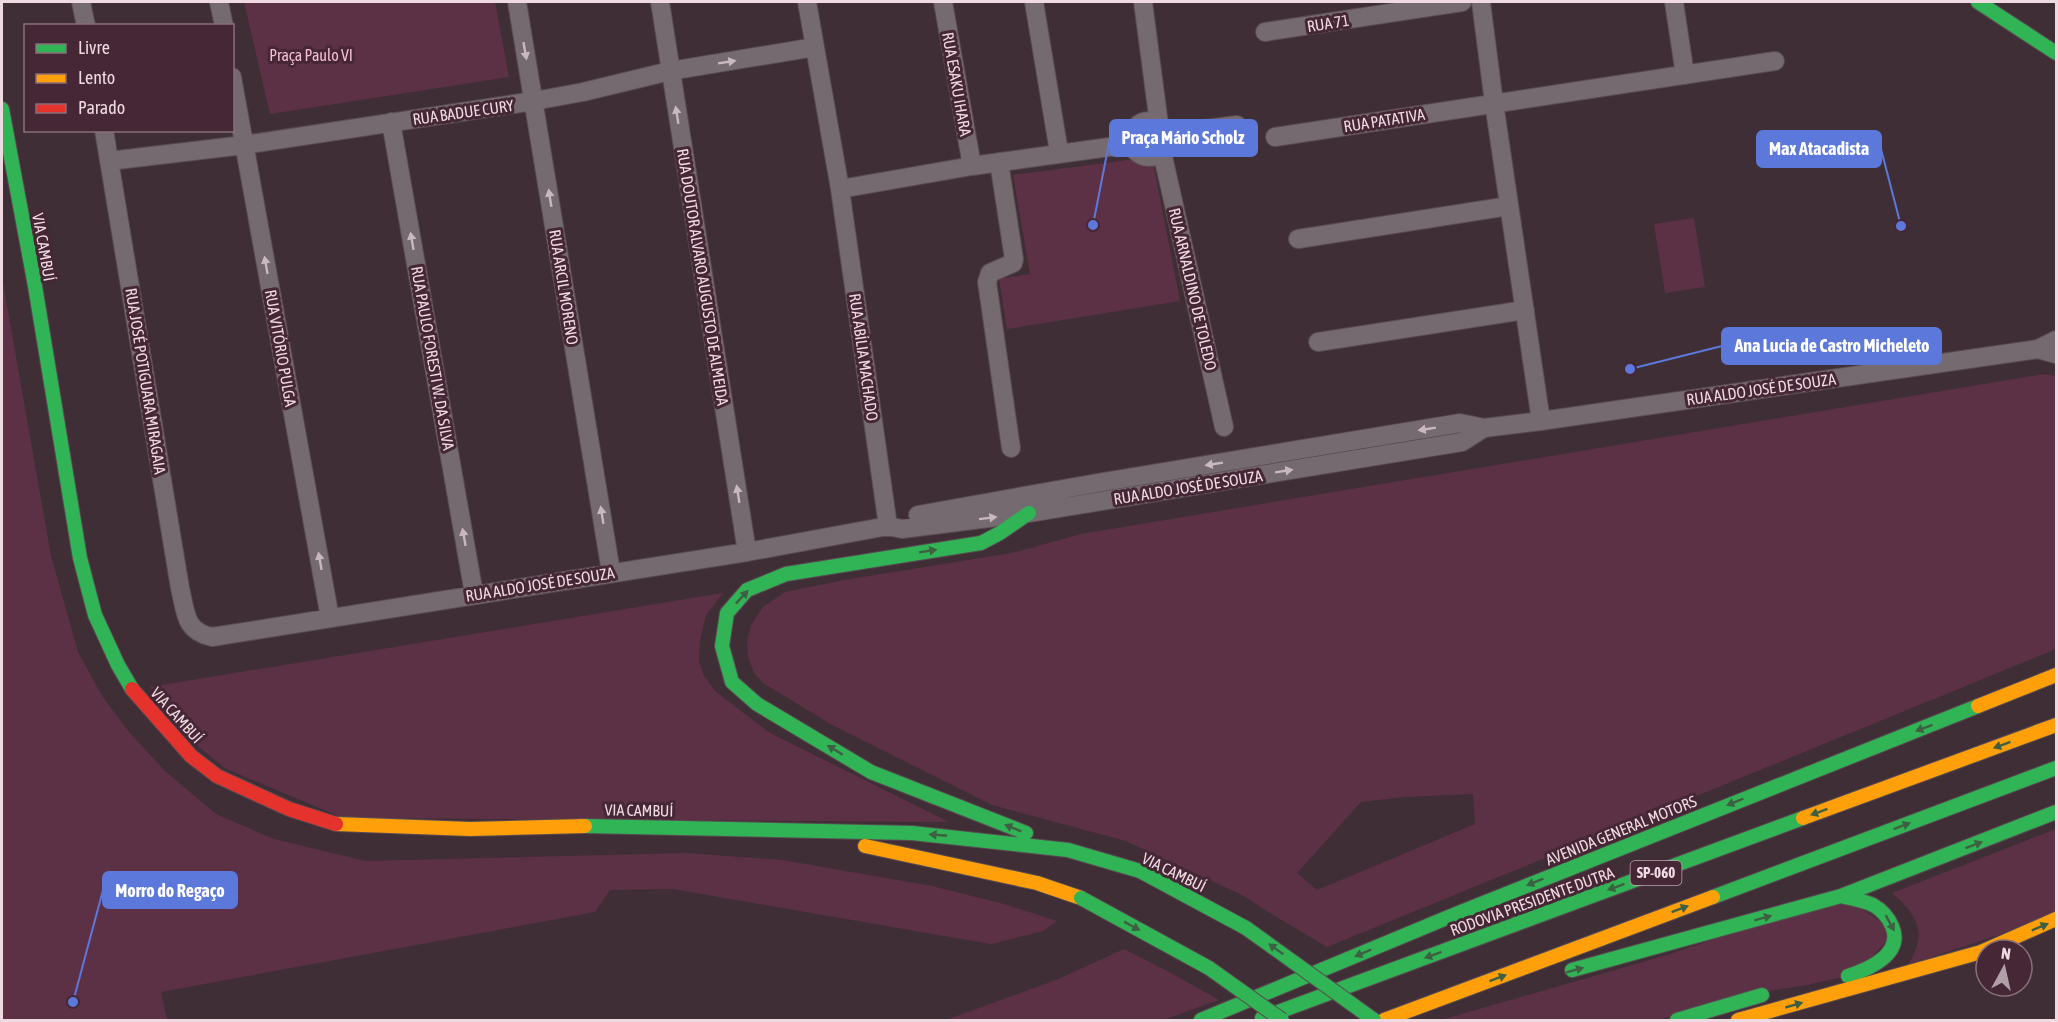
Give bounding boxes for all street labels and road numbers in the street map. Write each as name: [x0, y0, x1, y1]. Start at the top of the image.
street label: RUA 71: [1306, 11, 1350, 35]
street label: RUA ESAKU IHARA: [939, 31, 975, 138]
street label: RUA BADUE CURY: [411, 96, 516, 128]
street label: RUA PATATIVA: [1342, 105, 1426, 135]
street label: RUA DOUTOR ALVARO AUGUSTO DE ALMEIDA: [674, 147, 732, 407]
street label: RUA ARNALDINO DE TOLEDO: [1166, 206, 1220, 372]
street label: VIA CAMBUÍ: [29, 212, 59, 282]
street label: RUA ARCIL MORENO: [546, 228, 582, 346]
street label: RUA PAULO FORESTI W. DA SILVA: [408, 265, 458, 452]
street label: RUA JOSÉ POTIGUARA MIRAGAIA: [122, 287, 170, 476]
street label: RUA VITÓRIO PULGA: [262, 288, 300, 408]
street label: RUA ABÍLIA MACHADO: [846, 292, 882, 422]
street label: RUA ALDO JOSÉ DE SOUZA: [1685, 370, 1837, 408]
street label: RUA ALDO JOSÉ DE SOUZA: [1112, 466, 1264, 508]
street label: RUA ALDO JOSÉ DE SOUZA: [464, 563, 616, 605]
street label: VIA CAMBUÍ: [147, 683, 207, 747]
street label: AVENIDA GENERAL MOTORS: [1543, 791, 1699, 868]
street label: VIA CAMBUÍ: [604, 800, 674, 820]
street label: VIA CAMBUÍ: [1139, 849, 1209, 895]
road number: SP-060: [1630, 861, 1682, 885]
street label: RODOVIA PRESIDENTE DUTRA: [1448, 863, 1617, 939]

